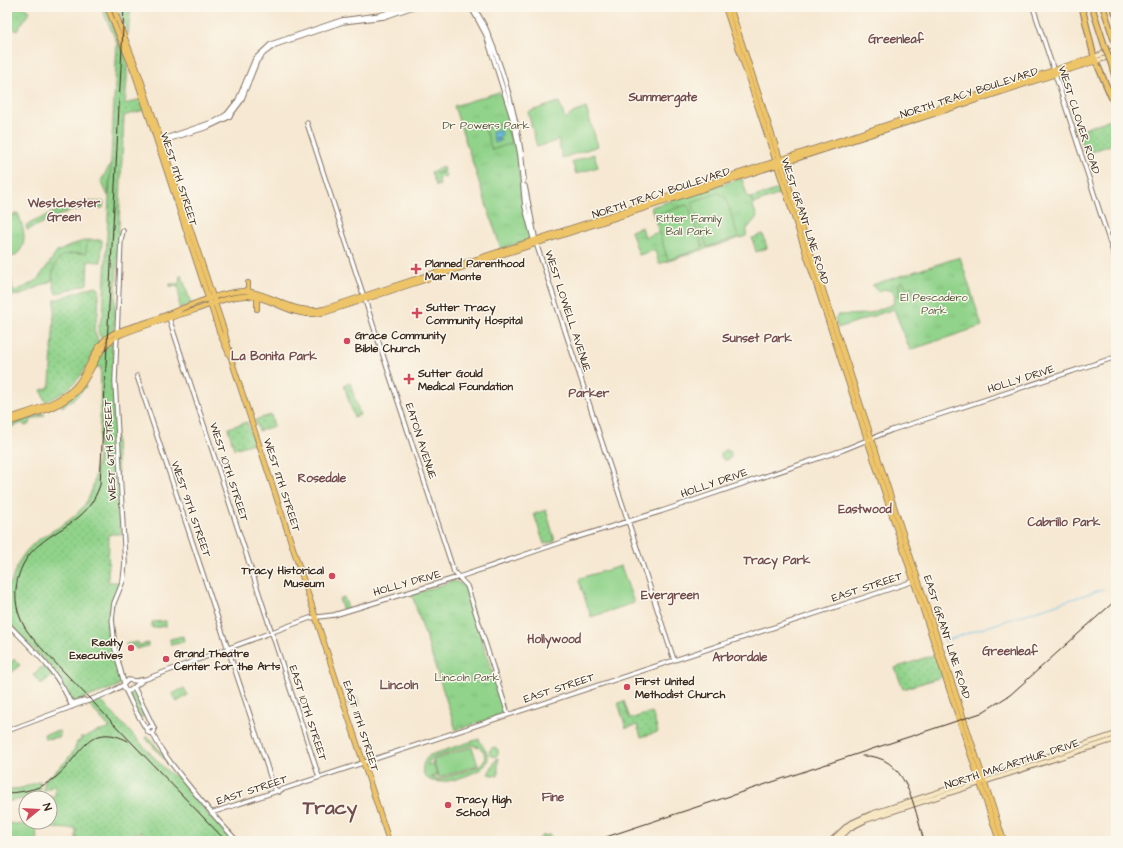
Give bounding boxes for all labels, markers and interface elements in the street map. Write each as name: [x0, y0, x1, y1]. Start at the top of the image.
district label: Greenleaf: [868, 31, 925, 48]
street label: NORTH TRACY BOULEVARD: [898, 64, 1040, 122]
street label: WEST CLOVER ROAD: [1054, 64, 1104, 176]
district label: Summergate: [627, 89, 698, 108]
park label: Dr Powers Park: [442, 118, 530, 133]
street label: WEST 11TH STREET: [157, 130, 201, 228]
street label: WEST GRANT LINE ROAD: [777, 156, 833, 286]
street label: NORTH TRACY BOULEVARD: [590, 164, 732, 222]
district label: Westchester Green: [27, 195, 101, 226]
park label: Ritter Family Ball Park: [656, 211, 722, 239]
street label: WEST LOWELL AVENUE: [541, 248, 595, 374]
place label: Planned Parenthood Mar Monte: [425, 256, 525, 284]
marker: Planned Parenthood Mar Monte: [410, 263, 422, 275]
park label: El Pescadero Park: [900, 290, 969, 318]
place label: Sutter Tracy Community Hospital: [425, 300, 523, 330]
marker: Sutter Tracy Community Hospital: [411, 307, 423, 319]
place label: Grace Community Bible Church: [355, 328, 447, 356]
district label: Sunset Park: [721, 330, 792, 347]
marker: Grace Community Bible Church: [342, 336, 352, 346]
district label: La Bonita Park: [231, 348, 318, 365]
street label: HOLLY DRIVE: [986, 361, 1057, 397]
place label: Sutter Gould Medical Foundation: [417, 366, 513, 394]
marker: Sutter Gould Medical Foundation: [403, 373, 415, 385]
district label: Parker: [569, 385, 610, 402]
street label: WEST 6TH STREET: [100, 399, 120, 501]
street label: EATON AVENUE: [402, 401, 441, 481]
street label: WEST 10TH STREET: [206, 421, 252, 523]
street label: WEST 11TH STREET: [260, 436, 304, 534]
street label: WEST 9TH STREET: [167, 459, 215, 559]
street label: HOLLY DRIVE: [679, 464, 750, 501]
district label: Rosedale: [298, 470, 347, 487]
district label: Eastwood: [838, 501, 893, 518]
district label: Cabrillo Park: [1028, 514, 1101, 531]
district label: Tracy Park: [743, 552, 811, 570]
place label: Tracy Historical Museum: [241, 563, 324, 591]
street label: HOLLY DRIVE: [371, 566, 443, 600]
street label: EAST STREET: [830, 568, 904, 605]
marker: Tracy Historical Museum: [327, 571, 337, 581]
street label: EAST GRANT LINE ROAD: [920, 573, 974, 701]
district label: Evergreen: [641, 587, 699, 606]
district label: Hollywood: [527, 631, 582, 649]
place label: Realty Executives: [70, 635, 124, 663]
marker: Realty Executives: [126, 643, 136, 653]
district label: Greenleaf: [982, 643, 1039, 660]
place label: Grand Theatre Center for the Arts: [174, 646, 281, 674]
district label: Arbordale: [712, 649, 768, 666]
marker: Grand Theatre Center for the Arts: [161, 654, 171, 664]
street label: EAST 10TH STREET: [285, 663, 331, 763]
street label: EAST STREET: [522, 669, 596, 706]
park label: Lincoln Park: [434, 670, 500, 685]
place label: First United Methodist Church: [635, 674, 726, 702]
district label: Lincoln: [380, 677, 418, 694]
street label: EAST 11TH STREET: [339, 679, 383, 773]
marker: First United Methodist Church: [622, 682, 632, 692]
street label: NORTH MACARTHUR DRIVE: [943, 735, 1082, 793]
street label: EAST STREET: [215, 771, 289, 808]
district label: Fine: [542, 789, 565, 806]
north arrow: [18, 790, 58, 830]
place label: Tracy High School: [455, 792, 512, 820]
district label: Tracy: [302, 795, 358, 823]
marker: Tracy High School: [443, 800, 453, 810]
text: N: [39, 801, 55, 813]

